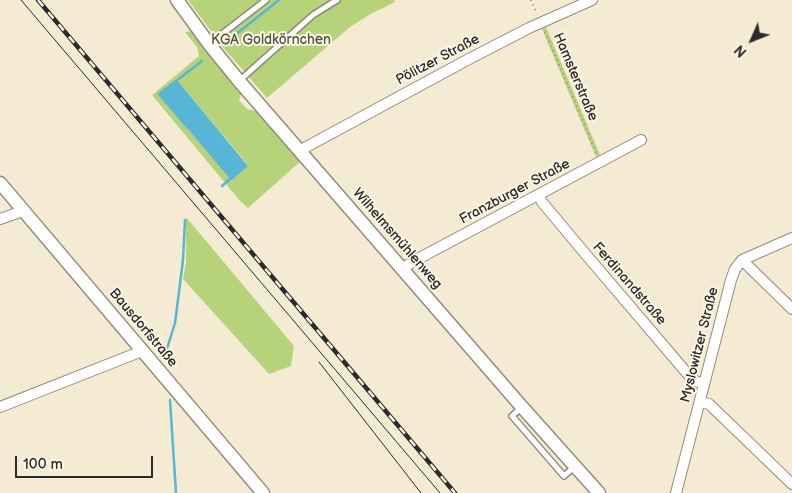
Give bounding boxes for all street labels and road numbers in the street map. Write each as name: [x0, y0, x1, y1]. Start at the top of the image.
street label: Hamsterstraße: [549, 30, 601, 124]
street label: Pölitzer Straße: [393, 31, 483, 89]
street label: Franzburger Straße: [457, 156, 573, 228]
street label: Wilhelmsmühlenweg: [349, 185, 445, 293]
street label: Ferdinandstraße: [589, 239, 669, 329]
street label: Bausdorfstraße: [105, 285, 181, 371]
street label: Myslowitzer Straße: [678, 286, 722, 404]

